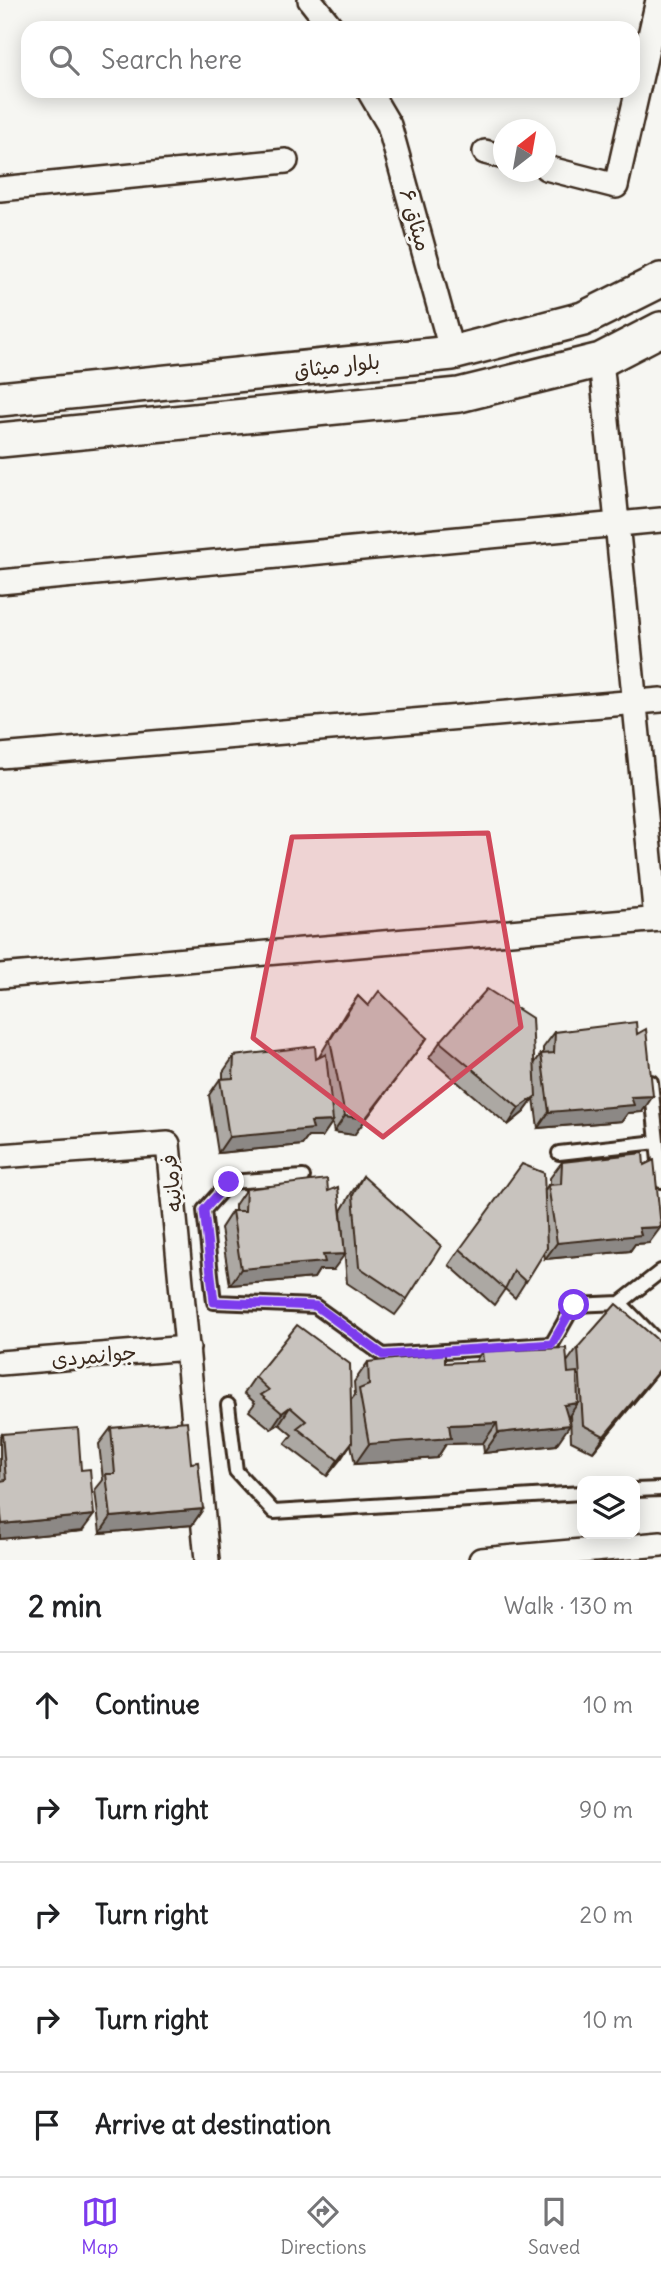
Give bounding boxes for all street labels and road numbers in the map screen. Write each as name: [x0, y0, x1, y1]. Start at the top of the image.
street label: میثاق ۶: [394, 186, 437, 254]
street label: بلوار میثاق: [293, 348, 381, 383]
street label: فرمانیه: [155, 1153, 188, 1213]
street label: جوانمردی: [50, 1338, 138, 1373]

